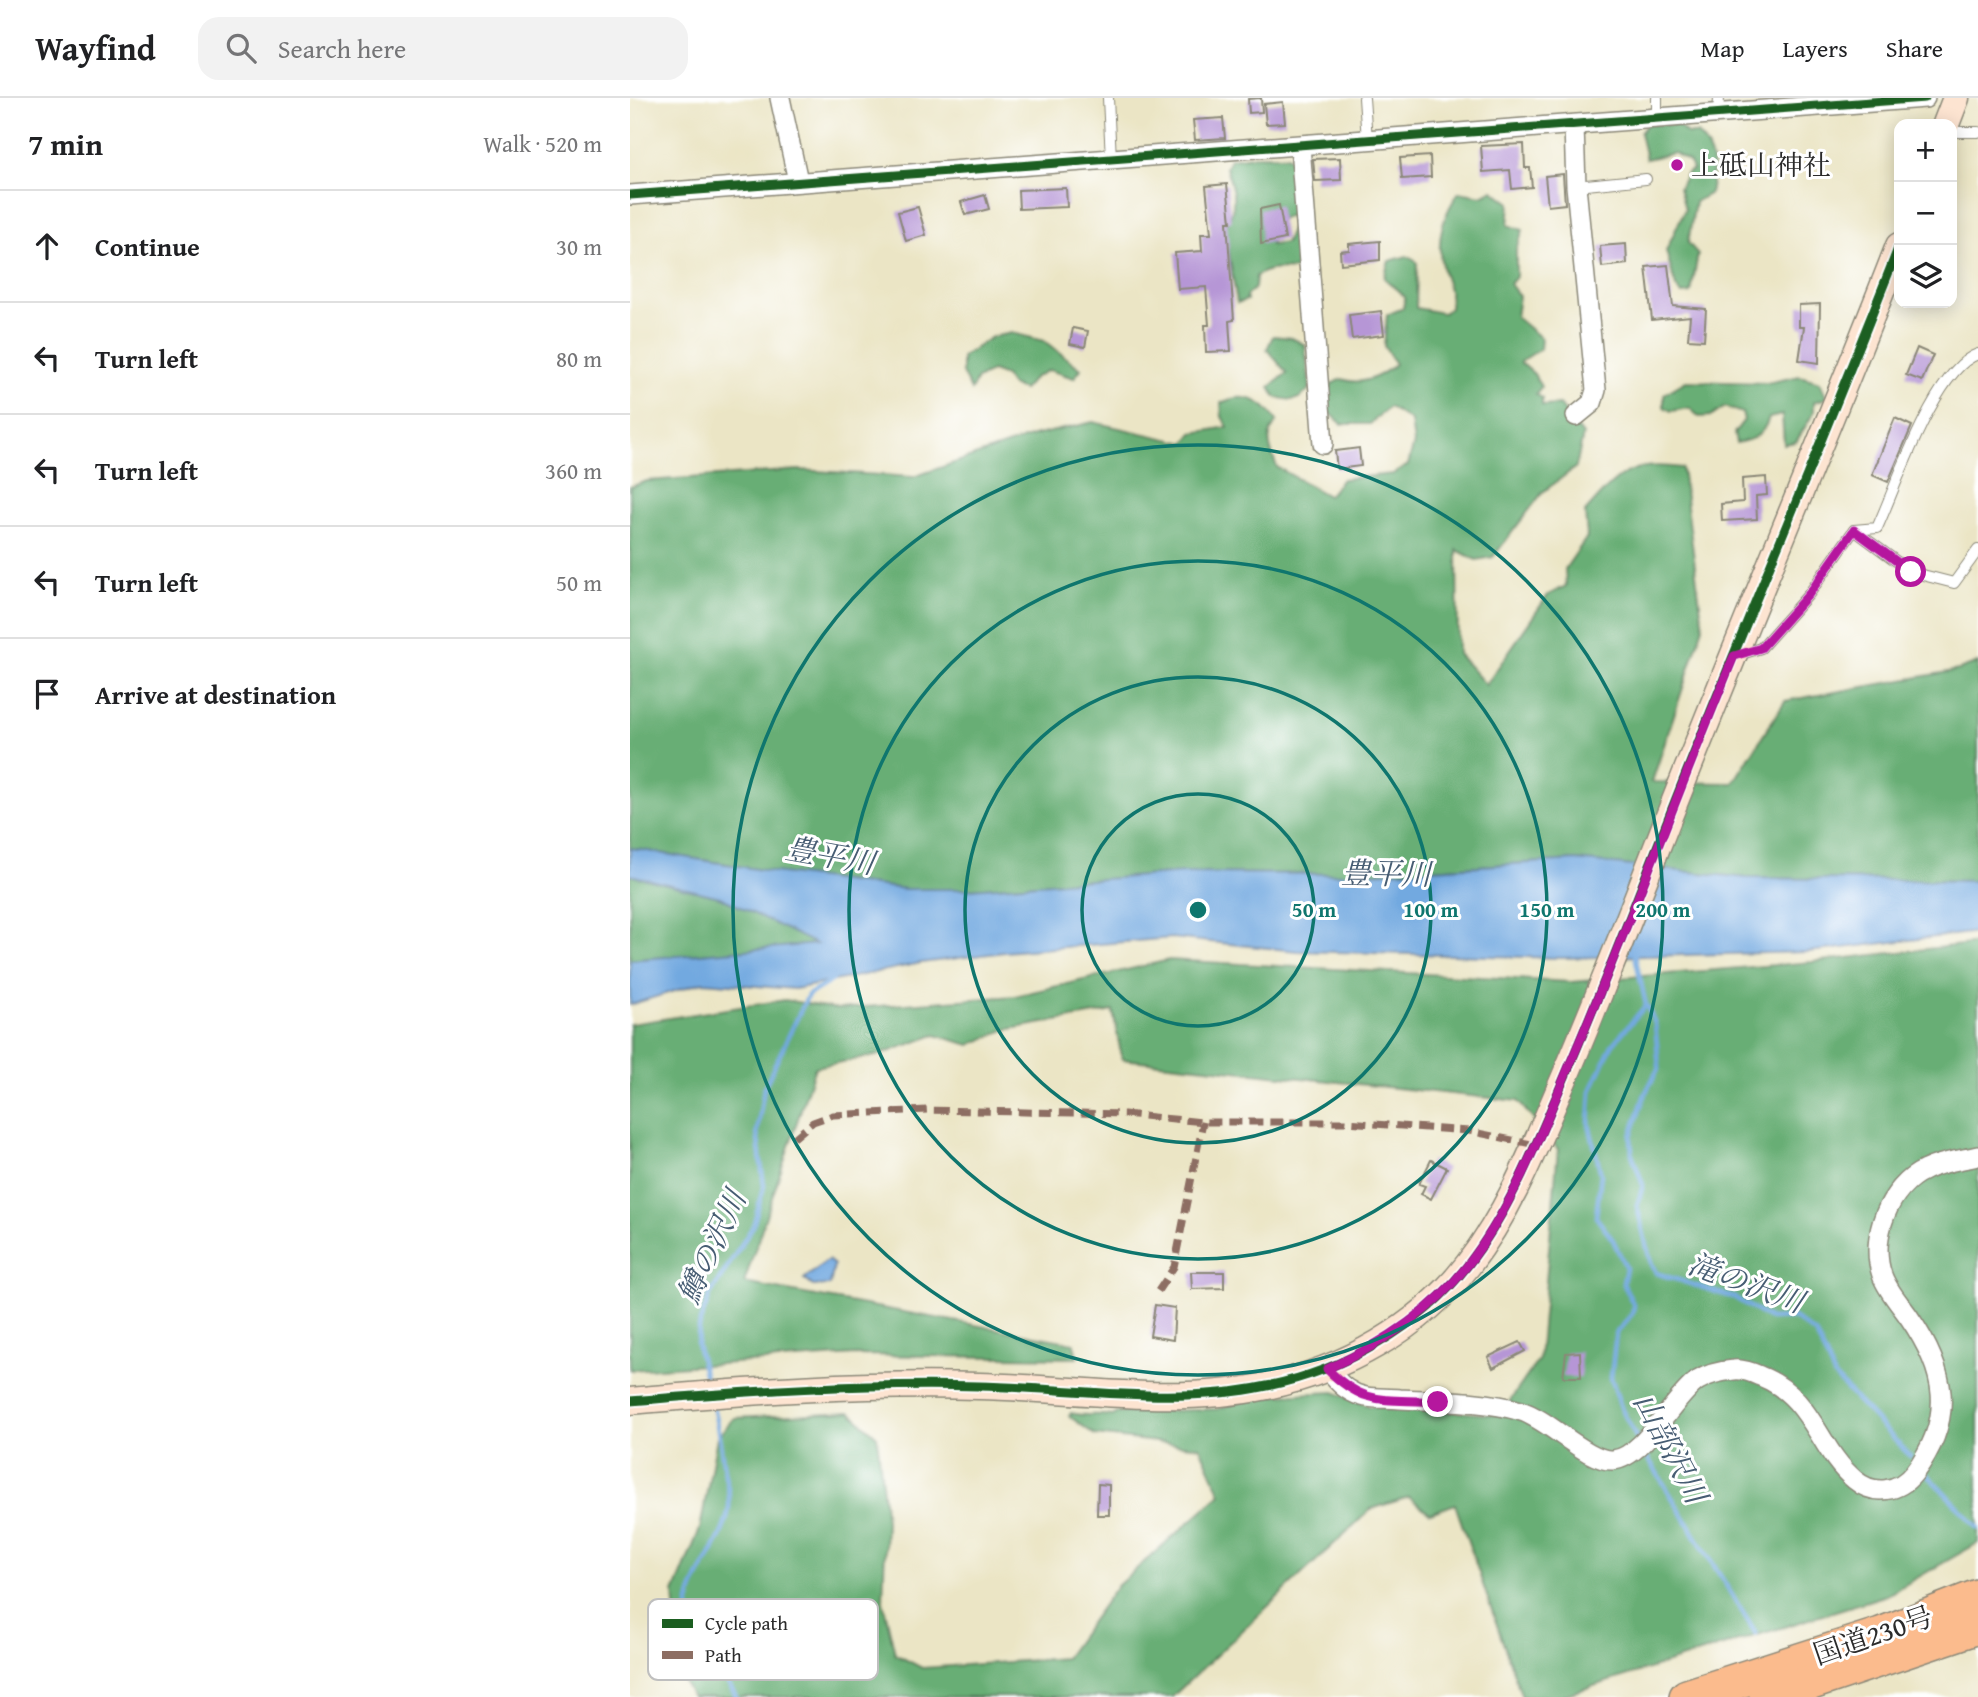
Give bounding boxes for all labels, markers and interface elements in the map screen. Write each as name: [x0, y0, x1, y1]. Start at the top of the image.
search box: [198, 17, 688, 80]
text: Wayfind: [35, 24, 156, 72]
icon: search: [222, 29, 260, 67]
text: Search here: [278, 29, 406, 68]
text: Map: [1701, 31, 1744, 66]
text: Layers: [1782, 31, 1848, 66]
text: Share: [1886, 31, 1943, 66]
map controls: [1894, 119, 1957, 308]
button: +: [1894, 119, 1957, 182]
text: 7 min: [28, 122, 103, 166]
text: Walk · 520 m: [483, 127, 602, 160]
place label: 上砥山神社: [1691, 144, 1831, 185]
marker: 上砥山神社: [1669, 157, 1685, 173]
button: −: [1894, 182, 1957, 245]
icon: ahead: [28, 227, 66, 265]
text: Continue: [95, 227, 200, 266]
text: 30 m: [556, 230, 602, 263]
button: layers: [1894, 245, 1957, 308]
icon: left: [28, 339, 66, 377]
text: Turn left: [95, 339, 198, 378]
text: 80 m: [556, 342, 602, 375]
icon: left: [28, 451, 66, 489]
text: Turn left: [95, 451, 198, 490]
text: 360 m: [545, 454, 602, 487]
route start: [1895, 556, 1926, 587]
icon: left: [28, 563, 66, 601]
text: Turn left: [95, 563, 198, 602]
text: 50 m: [556, 566, 602, 599]
icon: arrive: [28, 675, 66, 713]
text: Arrive at destination: [95, 675, 336, 714]
water label: 豊平川: [782, 826, 881, 885]
water label: 豊平川: [1341, 850, 1434, 896]
text: 50 m: [1292, 894, 1336, 925]
text: 100 m: [1403, 894, 1459, 925]
text: 150 m: [1519, 894, 1575, 925]
text: 200 m: [1635, 894, 1691, 925]
centre of rings: [1186, 898, 1210, 922]
water label: 鱒の沢川: [666, 1180, 758, 1310]
water label: 滝の沢川: [1682, 1241, 1813, 1324]
water label: 山部沢川: [1623, 1384, 1720, 1513]
route end: [1422, 1386, 1453, 1417]
street label: 国道230号: [1807, 1595, 1938, 1674]
legend: [648, 1599, 878, 1680]
text: Cycle path: [705, 1609, 788, 1637]
text: Path: [705, 1641, 742, 1669]

